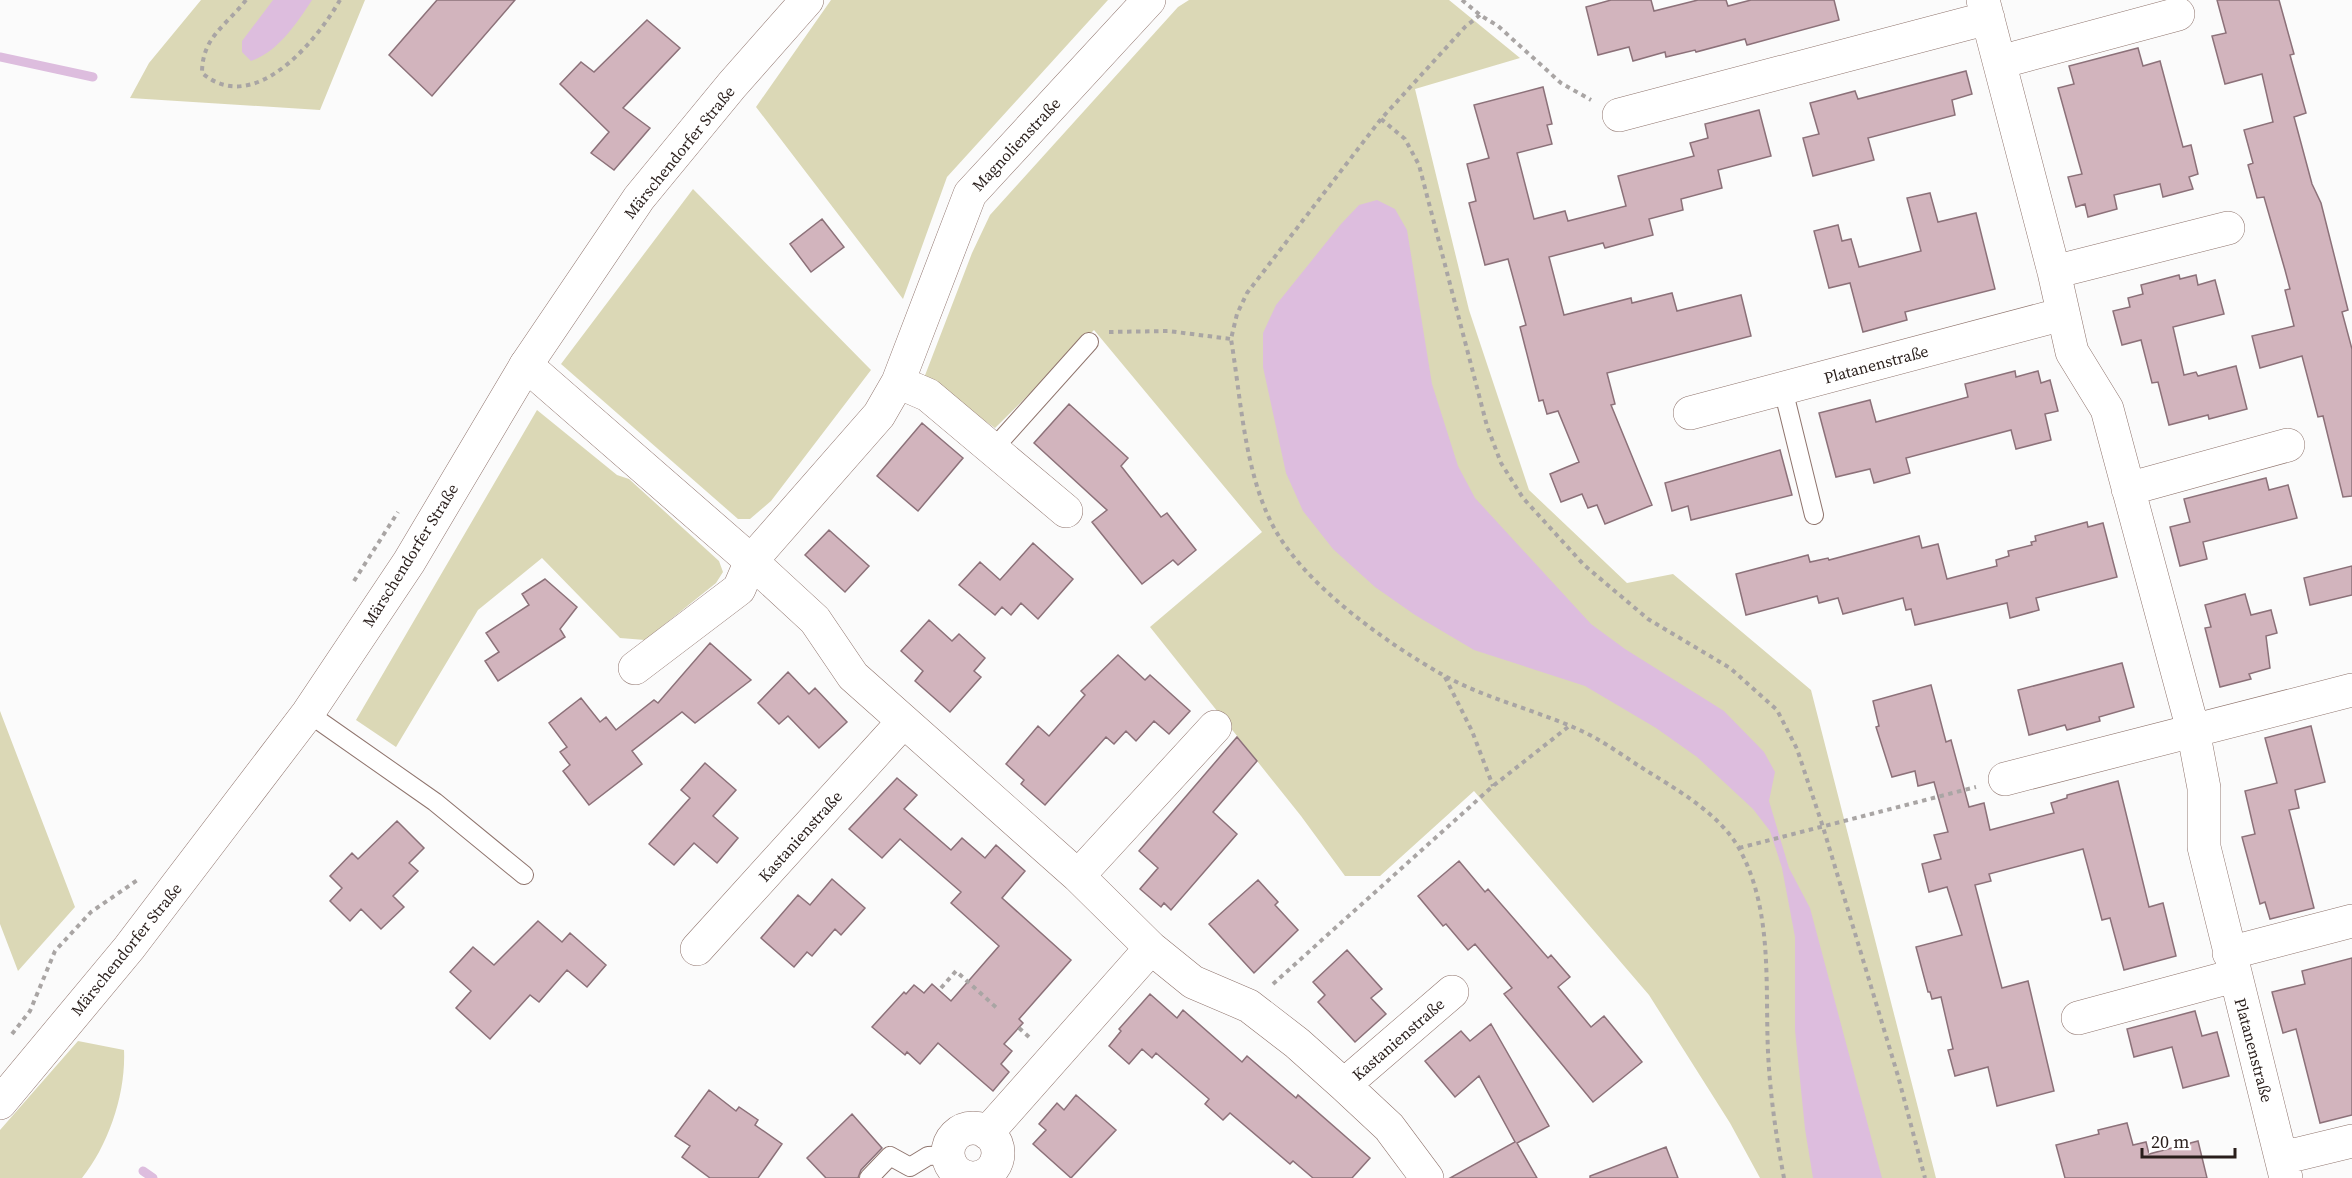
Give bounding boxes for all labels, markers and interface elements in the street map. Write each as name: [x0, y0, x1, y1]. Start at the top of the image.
street label: Märschendorfer Straße: [618, 81, 740, 223]
street label: Magnolienstraße: [967, 92, 1065, 196]
street label: Platanenstraße: [1821, 339, 1931, 389]
street label: Märschendorfer Straße: [357, 479, 463, 631]
street label: Kastanienstraße: [753, 786, 847, 886]
street label: Märschendorfer Straße: [65, 878, 187, 1020]
street label: Kastanienstraße: [1347, 993, 1449, 1085]
street label: Platanenstraße: [2229, 995, 2279, 1105]
scale bar: [2142, 1121, 2235, 1159]
text: 20 m: [2151, 1129, 2189, 1154]

